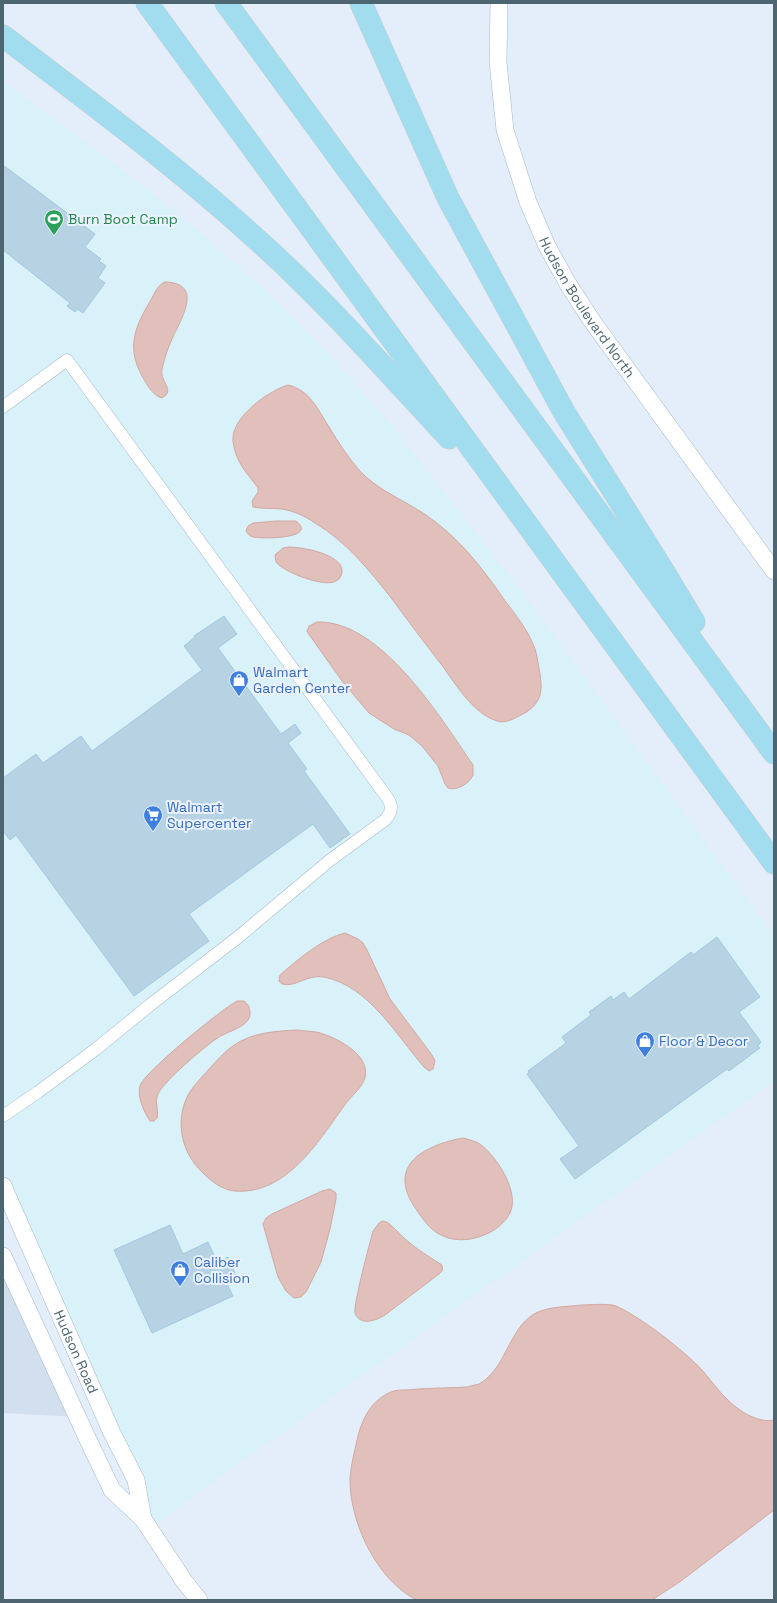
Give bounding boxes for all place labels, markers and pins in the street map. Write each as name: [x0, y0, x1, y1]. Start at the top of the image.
sports icon: Burn Boot Camp: [43, 208, 65, 236]
place label: Burn Boot Camp: [68, 210, 178, 228]
place label: Walmart Garden Center: [253, 663, 350, 697]
shop icon: Walmart Garden Center: [228, 669, 250, 697]
place label: Walmart Supercenter: [167, 798, 251, 832]
supermarket icon: Walmart Supercenter: [142, 804, 164, 832]
shop icon: Floor & Decor: [634, 1030, 656, 1058]
place label: Floor & Decor: [659, 1032, 748, 1050]
place label: Caliber Collision: [194, 1253, 250, 1287]
shop icon: Caliber Collision: [169, 1259, 191, 1287]

